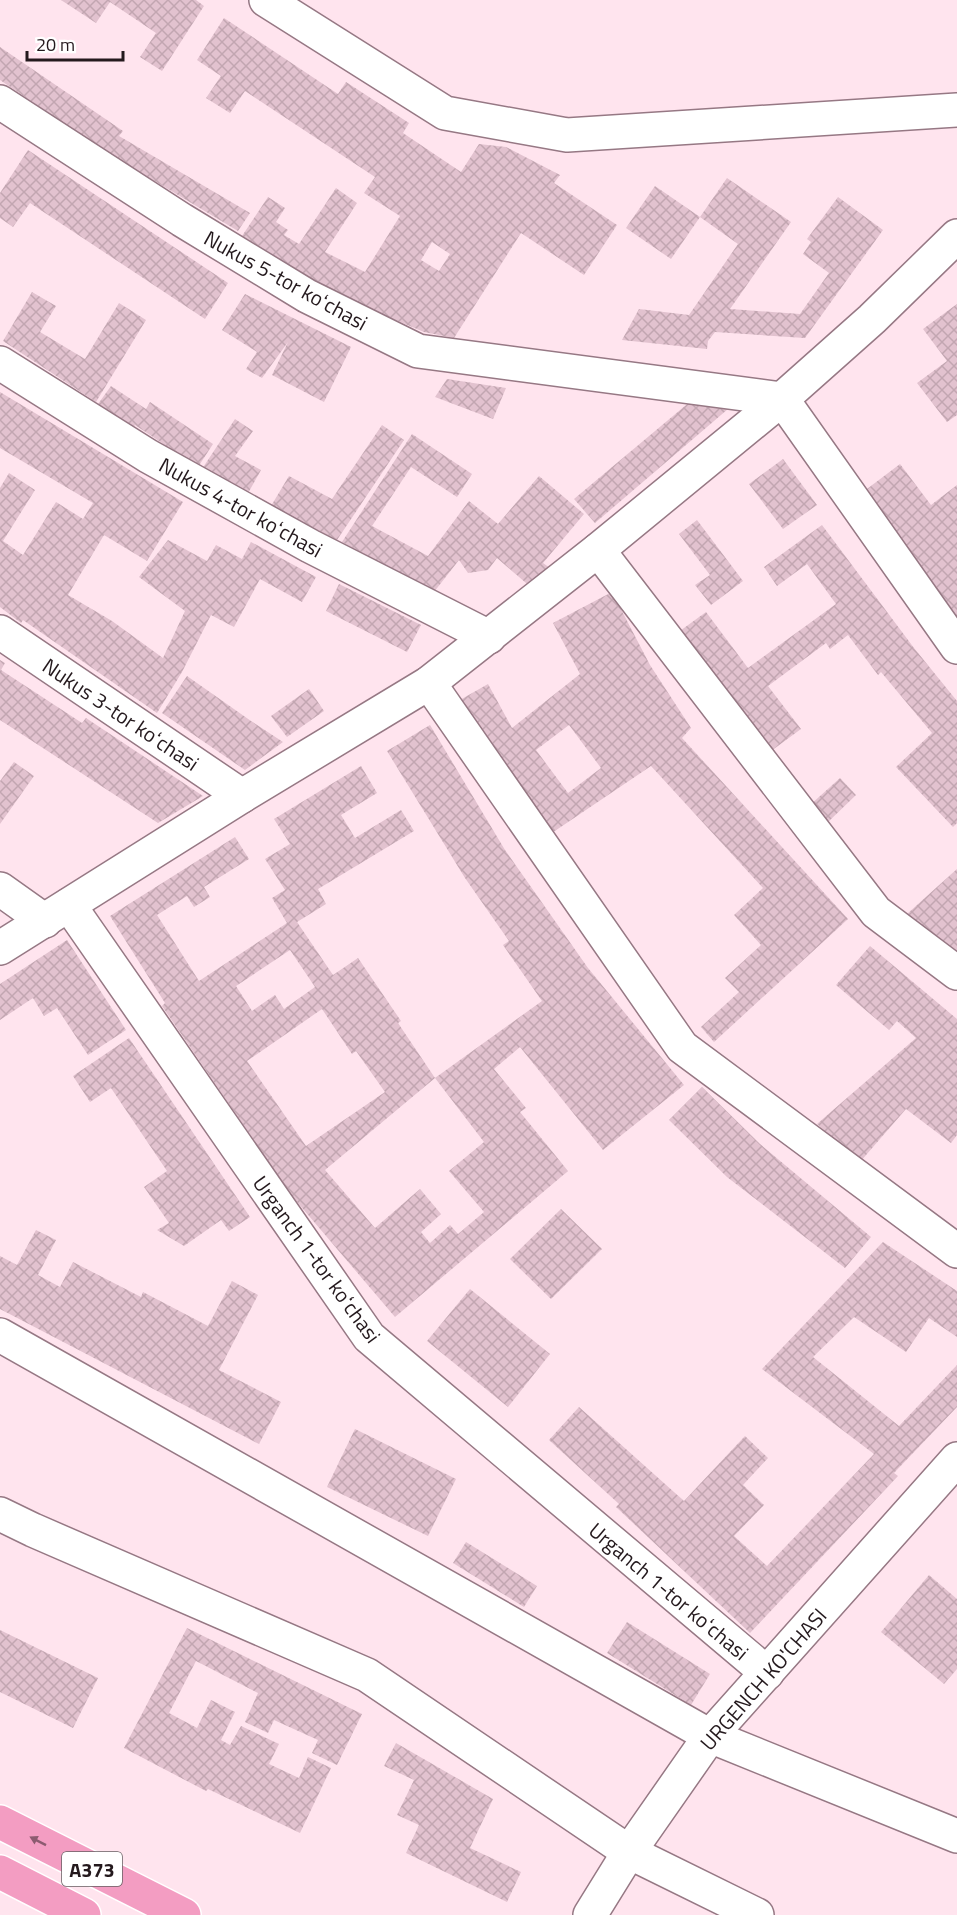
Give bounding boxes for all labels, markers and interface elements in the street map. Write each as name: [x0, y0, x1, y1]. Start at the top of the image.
scale bar: [27, 24, 123, 62]
text: 20 m: [36, 31, 75, 58]
street label: Nukus 5-tor koʻchasi: [198, 222, 374, 338]
street label: Nukus 4-tor koʻchasi: [153, 449, 329, 565]
street label: Nukus 3-tor koʻchasi: [36, 650, 206, 778]
street label: Urganch 1-tor koʻchasi: [245, 1169, 389, 1349]
street label: Urganch 1-tor koʻchasi: [582, 1514, 756, 1668]
street label: URGENCH KO'CHASI: [692, 1601, 834, 1757]
one-way arrow: [29, 1837, 47, 1847]
road number: A373: [62, 1852, 122, 1886]

